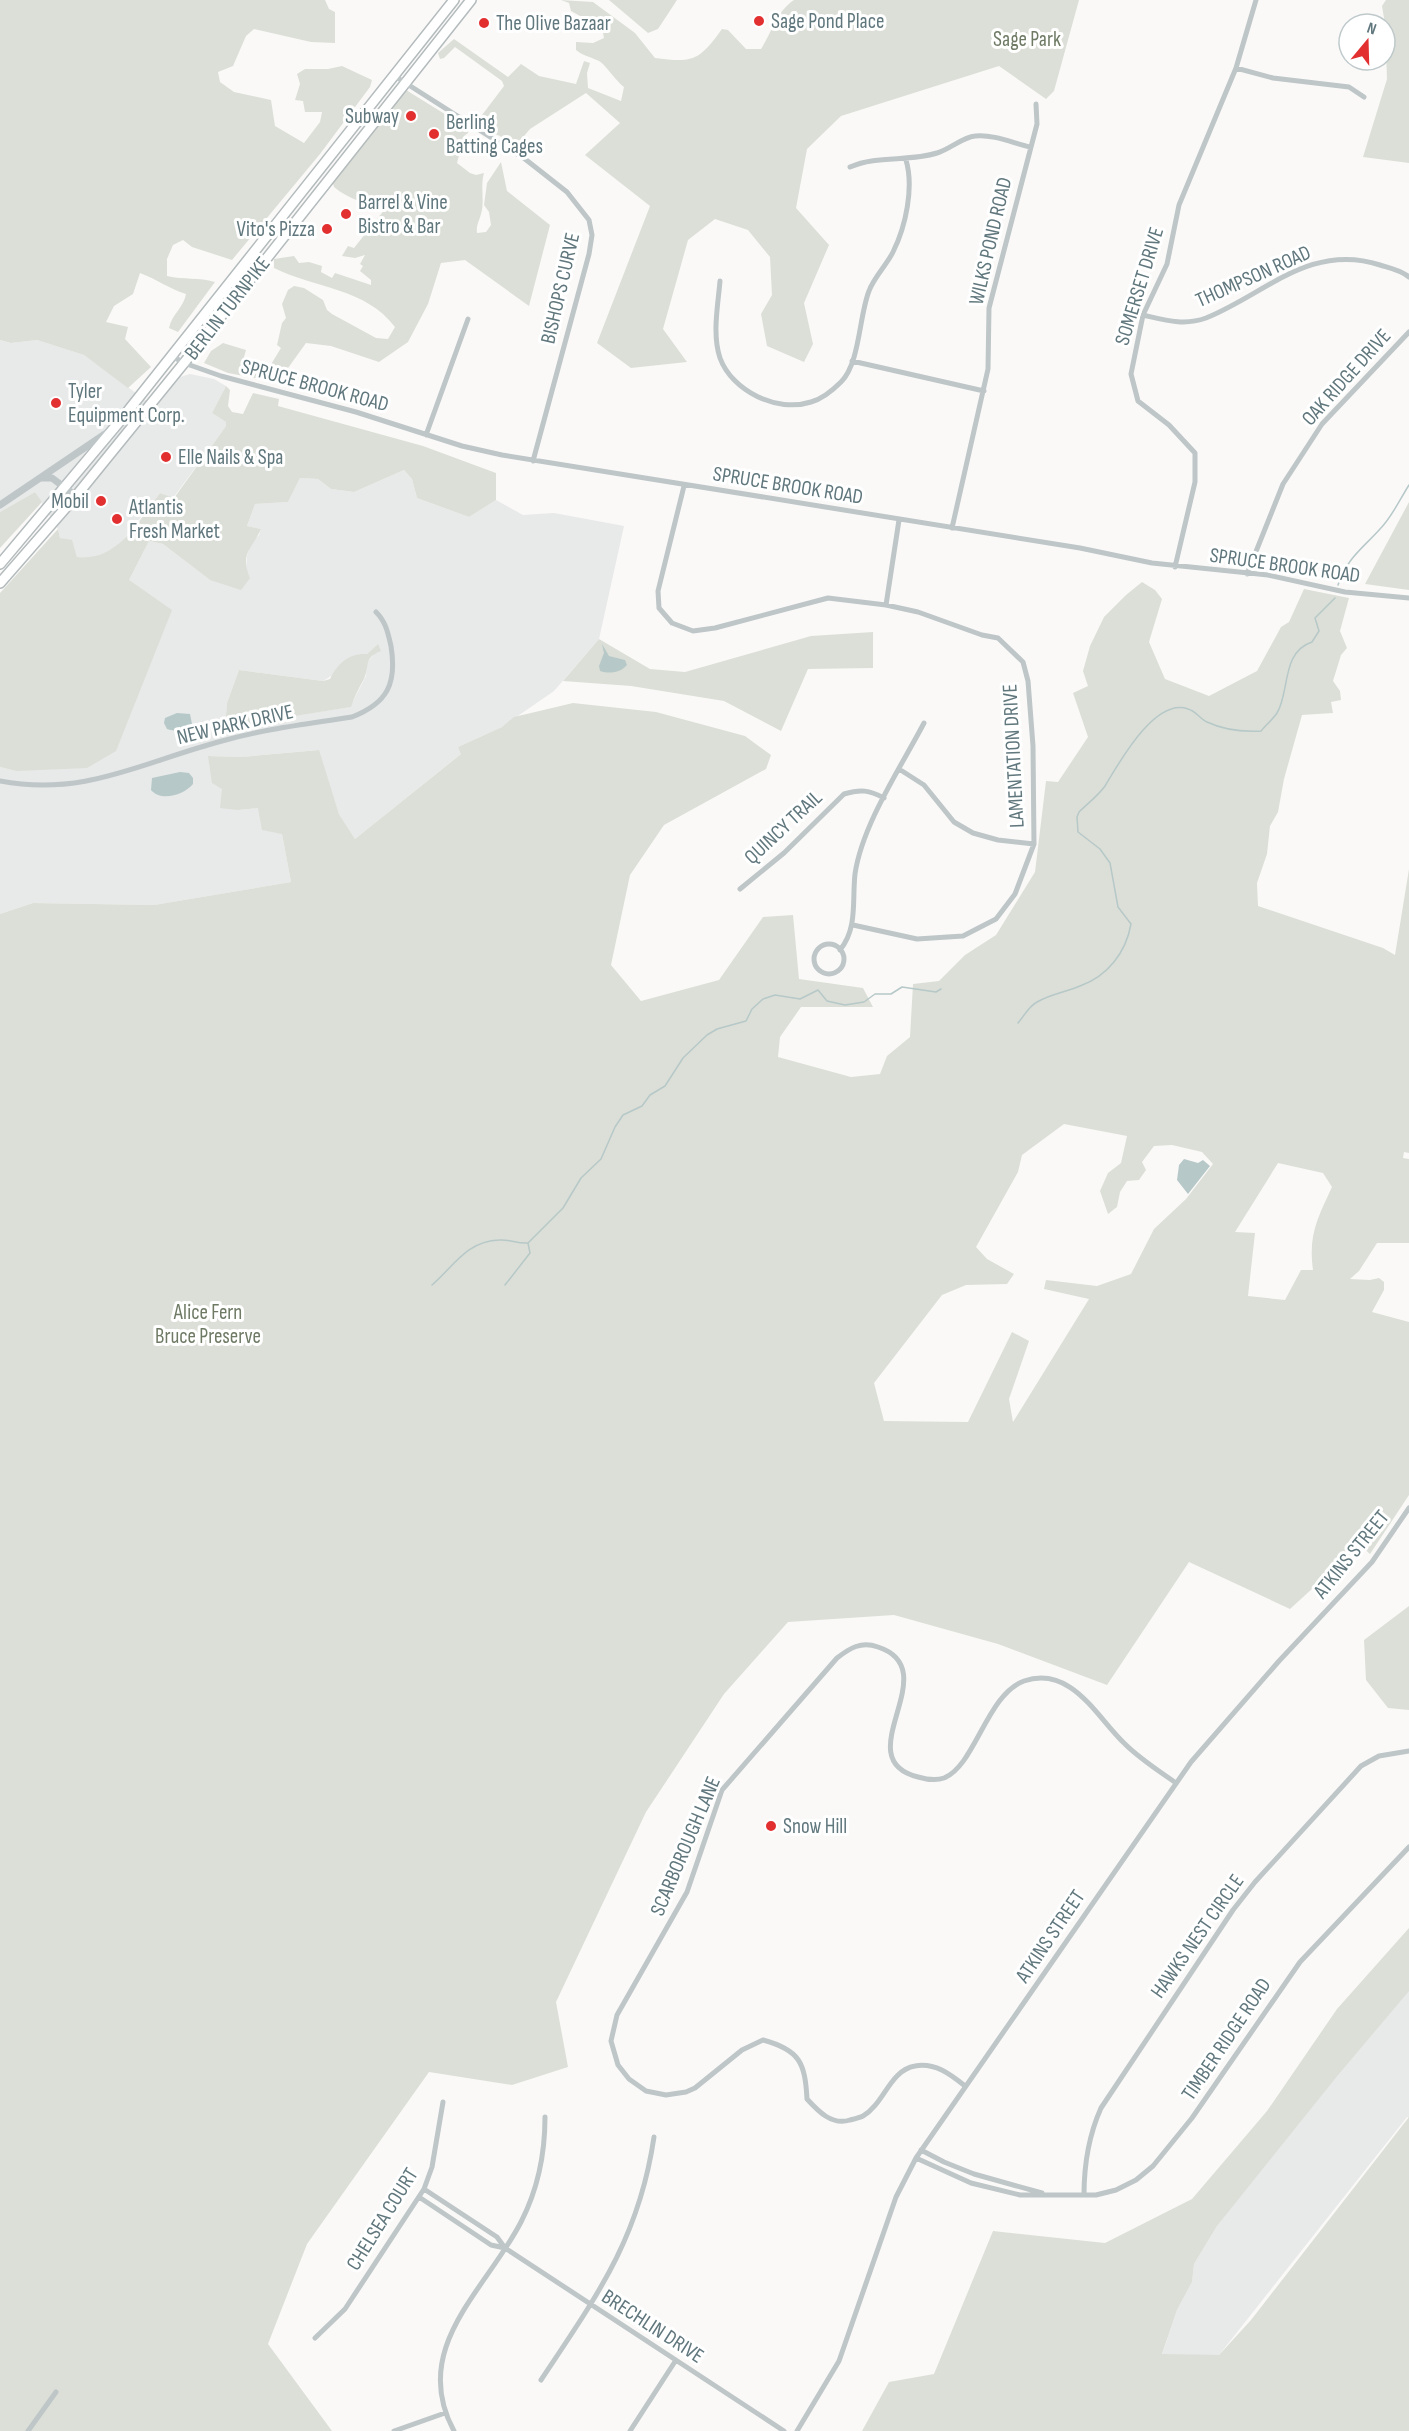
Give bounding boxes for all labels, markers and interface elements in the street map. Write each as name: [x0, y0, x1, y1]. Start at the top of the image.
place label: Sage Pond Place: [771, 9, 884, 34]
place label: The Olive Bazaar: [496, 11, 611, 36]
north arrow: [1337, 12, 1397, 72]
marker: Sage Pond Place: [752, 14, 766, 28]
marker: The Olive Bazaar: [477, 16, 491, 30]
text: N: [1364, 19, 1379, 40]
park label: Sage Park: [993, 27, 1061, 52]
place label: Subway: [345, 104, 399, 129]
marker: Subway: [404, 109, 418, 123]
place label: Berling Batting Cages: [446, 110, 543, 159]
marker: Berling Batting Cages: [427, 127, 441, 141]
street label: WILKS POND ROAD: [964, 175, 1017, 307]
place label: Barrel & Vine Bistro & Bar: [358, 190, 448, 239]
marker: Barrel & Vine Bistro & Bar: [339, 207, 353, 221]
place label: Vito's Pizza: [237, 217, 315, 242]
marker: Vito's Pizza: [320, 222, 334, 236]
street label: SOMERSET DRIVE: [1110, 224, 1169, 348]
street label: BISHOPS CURVE: [536, 230, 585, 346]
street label: THOMPSON ROAD: [1192, 240, 1315, 313]
street label: BERLIN TURNPIKE: [179, 252, 275, 365]
street label: OAK RIDGE DRIVE: [1297, 324, 1396, 431]
street label: SPRUCE BROOK ROAD: [238, 354, 391, 417]
place label: Tyler Equipment Corp.: [68, 379, 185, 428]
marker: Tyler Equipment Corp.: [49, 396, 63, 410]
place label: Elle Nails & Spa: [178, 445, 283, 470]
marker: Elle Nails & Spa: [159, 450, 173, 464]
street label: SPRUCE BROOK ROAD: [711, 461, 865, 510]
place label: Mobil: [51, 489, 89, 514]
marker: Mobil: [94, 494, 108, 508]
place label: Atlantis Fresh Market: [128, 495, 220, 544]
marker: Atlantis Fresh Market: [110, 512, 124, 526]
street label: SPRUCE BROOK ROAD: [1208, 543, 1362, 588]
street label: LAMENTATION DRIVE: [997, 683, 1030, 829]
street label: NEW PARK DRIVE: [174, 699, 296, 750]
street label: QUINCY TRAIL: [739, 785, 827, 870]
park label: Alice Fern Bruce Preserve: [155, 1300, 261, 1349]
street label: ATKINS STREET: [1308, 1505, 1395, 1604]
street label: SCARBOROUGH LANE: [645, 1773, 726, 1920]
place label: Snow Hill: [783, 1814, 847, 1839]
marker: Snow Hill: [764, 1819, 778, 1833]
street label: HAWKS NEST CIRCLE: [1146, 1870, 1249, 2003]
street label: ATKINS STREET: [1010, 1885, 1091, 1988]
street label: TIMBER RIDGE ROAD: [1176, 1973, 1277, 2105]
street label: CHELSEA COURT: [341, 2163, 424, 2275]
street label: BRECHLIN DRIVE: [597, 2284, 708, 2369]

